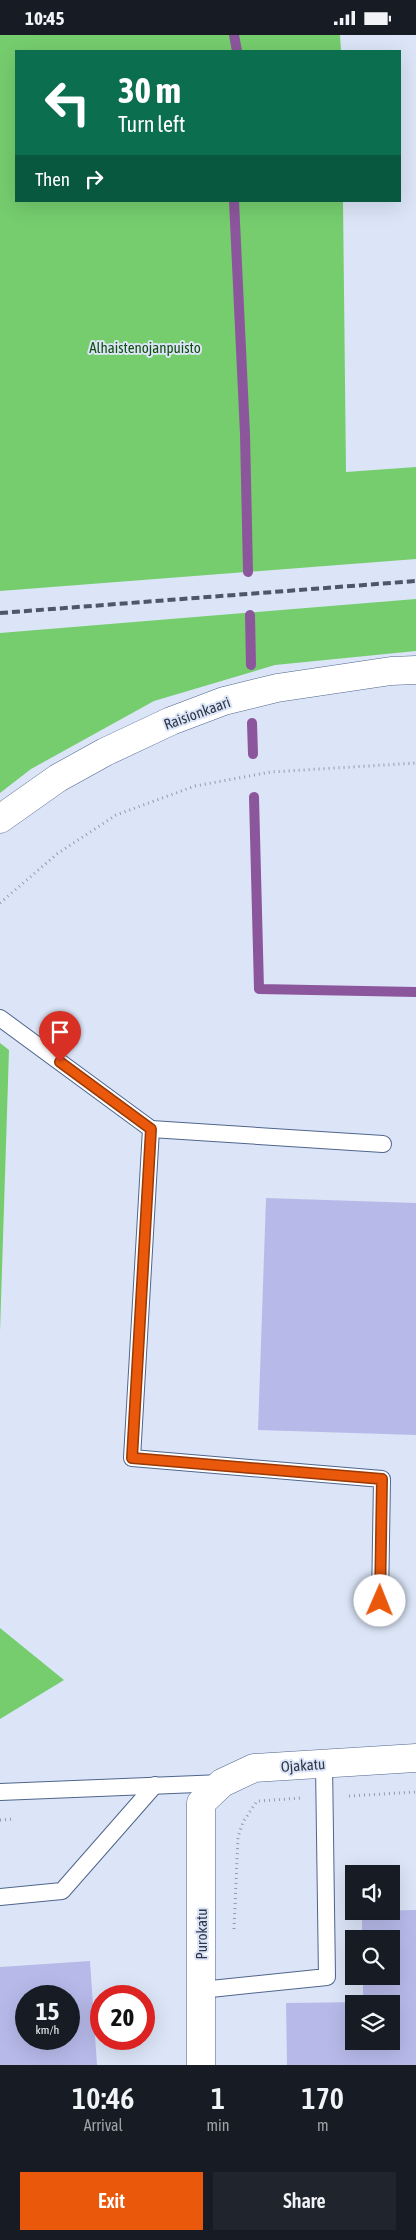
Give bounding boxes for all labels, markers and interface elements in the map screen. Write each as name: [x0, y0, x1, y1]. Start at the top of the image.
text: 10:45: [25, 7, 64, 29]
icon: left: [35, 70, 100, 135]
text: 30 m: [118, 70, 181, 110]
text: Turn left: [118, 111, 185, 137]
icon: right: [80, 165, 108, 193]
text: Then: [35, 168, 70, 190]
park label: Alhaistenojanpuisto: [89, 339, 201, 356]
street label: Raisionkaari: [161, 693, 233, 733]
pin: [39, 1011, 81, 1062]
icon: arrive: [46, 1018, 74, 1046]
position arrow: [353, 1574, 405, 1626]
street label: Ojakatu: [280, 1755, 326, 1775]
map controls: [345, 1865, 400, 2050]
button: sound: [345, 1865, 400, 1920]
street label: Purokatu: [193, 1908, 210, 1960]
button: search: [345, 1930, 400, 1985]
speed limit sign: 20: [90, 1985, 155, 2050]
button: layers: [345, 1995, 400, 2050]
text: 15: [36, 1997, 59, 2025]
text: km/h: [36, 2023, 59, 2037]
text: 10:46: [72, 2081, 134, 2115]
text: 1: [211, 2081, 225, 2115]
text: 170: [302, 2081, 344, 2115]
text: Arrival: [84, 2116, 123, 2134]
text: min: [207, 2116, 230, 2134]
text: m: [317, 2116, 329, 2134]
button: Exit: [20, 2172, 203, 2230]
button: Share: [213, 2172, 396, 2230]

